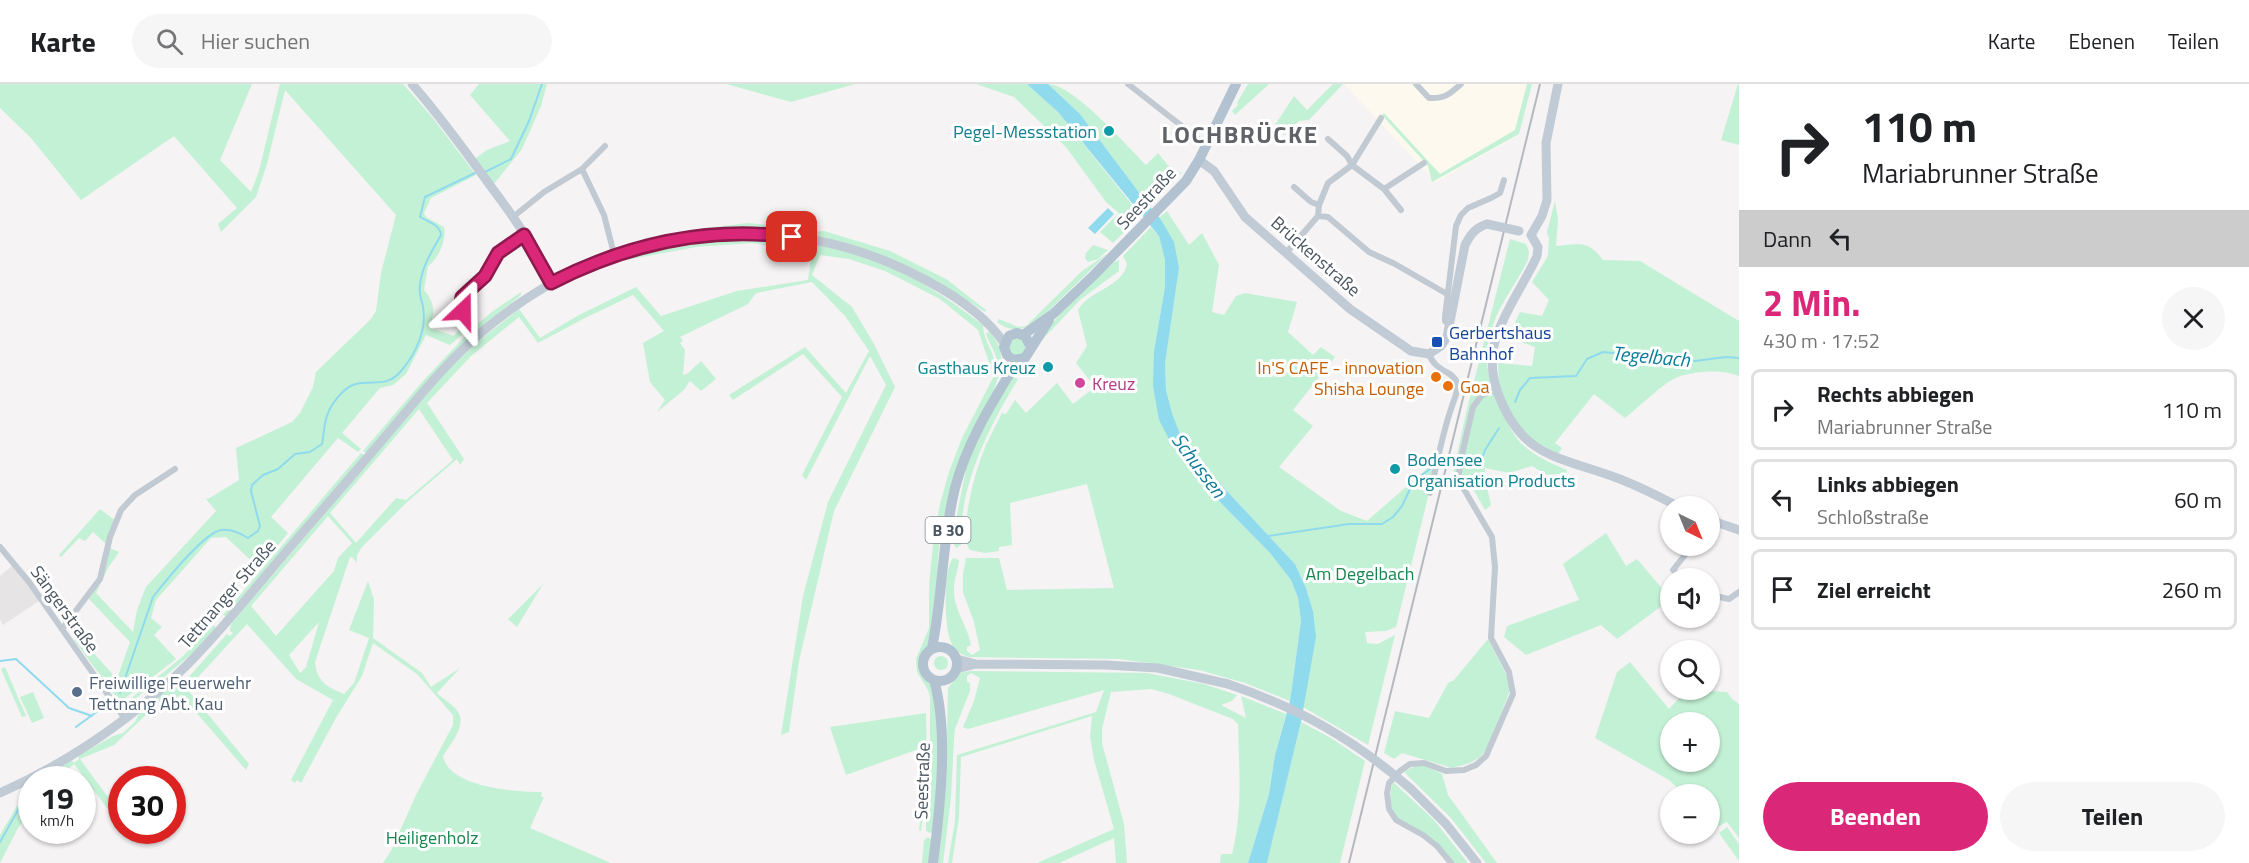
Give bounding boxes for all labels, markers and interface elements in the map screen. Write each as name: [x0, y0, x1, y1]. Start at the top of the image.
search box: [132, 14, 552, 68]
text: Karte: [30, 20, 96, 63]
text: Hier suchen: [201, 24, 310, 58]
icon: search: [153, 25, 186, 58]
text: Karte: [1988, 25, 2035, 57]
text: Ebenen: [2068, 25, 2135, 57]
text: Teilen: [2168, 25, 2219, 57]
text: 110 m: [1862, 94, 1977, 158]
icon: right: [1763, 108, 1841, 186]
district label: LOCHBRÜCKE: [1162, 116, 1318, 152]
place label: Pegel-Messstation: [953, 118, 1097, 145]
marker: Pegel-Messstation: [1102, 124, 1116, 138]
text: Mariabrunner Straße: [1862, 152, 2099, 193]
street label: Seestraße: [1110, 161, 1182, 235]
street label: Brückenstraße: [1265, 209, 1367, 303]
pin: [766, 211, 817, 262]
icon: arrive: [775, 220, 808, 253]
text: Dann: [1763, 222, 1812, 256]
icon: left: [1824, 222, 1857, 255]
text: 2 Min.: [1763, 275, 1860, 330]
position arrow: [431, 279, 495, 343]
button: close: [2162, 287, 2225, 350]
place label: Gerbertshaus Bahnhof: [1449, 319, 1552, 367]
text: 430 m · 17:52: [1763, 325, 1880, 356]
marker: Gerbertshaus Bahnhof: [1430, 335, 1444, 349]
water label: Tegelbach: [1611, 337, 1692, 375]
place label: Gasthaus Kreuz: [918, 354, 1036, 381]
place label: In'S CAFE - innovation Shisha Lounge: [1257, 354, 1424, 402]
marker: Gasthaus Kreuz: [1041, 360, 1055, 374]
place label: Kreuz: [1092, 370, 1135, 397]
marker: In'S CAFE - innovation Shisha Lounge: [1429, 370, 1443, 384]
place label: Goa: [1460, 373, 1490, 400]
marker: Kreuz: [1073, 376, 1087, 390]
text: Rechts abbiegen: [1817, 377, 1974, 411]
marker: Goa: [1441, 379, 1455, 393]
icon: right: [1766, 393, 1799, 426]
text: 110 m: [2162, 393, 2222, 427]
text: Mariabrunner Straße: [1817, 411, 1992, 442]
water label: Schussen: [1164, 426, 1234, 505]
place label: Bodensee Organisation Products: [1407, 446, 1575, 494]
marker: Bodensee Organisation Products: [1388, 462, 1402, 476]
text: Links abbiegen: [1817, 467, 1959, 501]
icon: left: [1766, 483, 1799, 516]
text: 60 m: [2174, 483, 2222, 517]
north arrow: [1660, 496, 1720, 556]
map controls: [1660, 496, 1720, 844]
text: Schloßstraße: [1817, 501, 1929, 532]
road number: B 30: [926, 517, 970, 543]
street label: Tettnanger Straße: [172, 533, 282, 655]
street label: Sängerstraße: [24, 560, 106, 658]
park label: Am Degelbach: [1306, 560, 1414, 587]
button: sound: [1660, 568, 1720, 628]
icon: arrive: [1766, 573, 1799, 606]
text: Ziel erreicht: [1817, 573, 1931, 607]
text: 260 m: [2162, 573, 2222, 607]
button: search: [1660, 640, 1720, 700]
place label: Freiwillige Feuerwehr Tettnang Abt. Kau: [89, 669, 251, 717]
marker: Freiwillige Feuerwehr Tettnang Abt. Kau: [70, 685, 84, 699]
button: +: [1660, 712, 1720, 772]
street label: Seestraße: [907, 742, 937, 820]
speed limit sign: 30: [108, 766, 186, 844]
text: 19: [40, 775, 74, 821]
button: Beenden: [1763, 782, 1988, 851]
button: Teilen: [2000, 782, 2225, 851]
button: −: [1660, 784, 1720, 844]
text: km/h: [40, 809, 74, 832]
park label: Heiligenholz: [386, 824, 478, 851]

